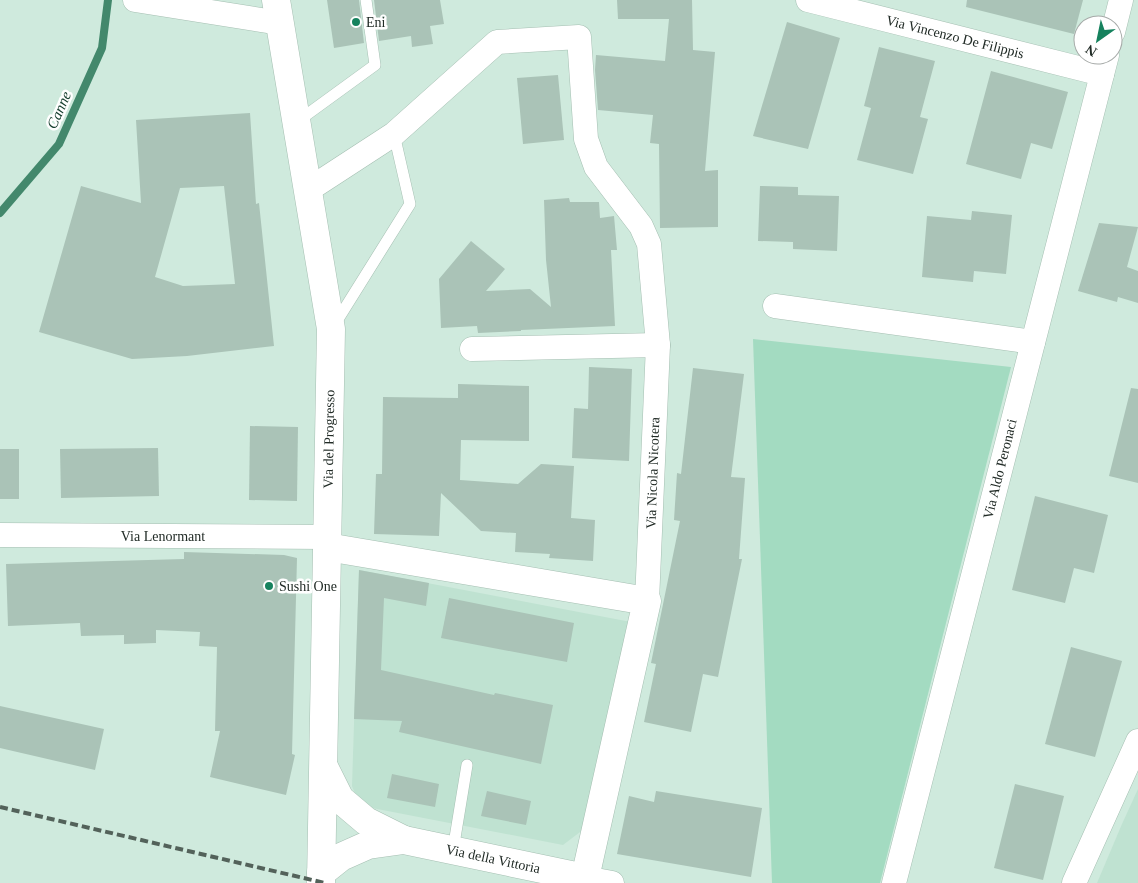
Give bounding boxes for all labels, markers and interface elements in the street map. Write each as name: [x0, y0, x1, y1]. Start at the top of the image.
street label: Via Vincenzo De Filippis: [885, 13, 1025, 61]
place label: Eni: [366, 15, 386, 30]
north arrow: [1073, 15, 1123, 65]
marker: Eni: [350, 16, 362, 28]
text: N: [1083, 41, 1100, 60]
water label: Canne: [44, 89, 74, 131]
street label: Via del Progresso: [321, 390, 337, 488]
street label: Via Nicola Nicotera: [644, 416, 662, 529]
street label: Via Aldo Peronaci: [980, 417, 1020, 521]
street label: Via Lenormant: [121, 529, 205, 544]
place label: Sushi One: [279, 579, 337, 594]
marker: Sushi One: [263, 580, 275, 592]
street label: Via della Vittoria: [444, 842, 542, 876]

